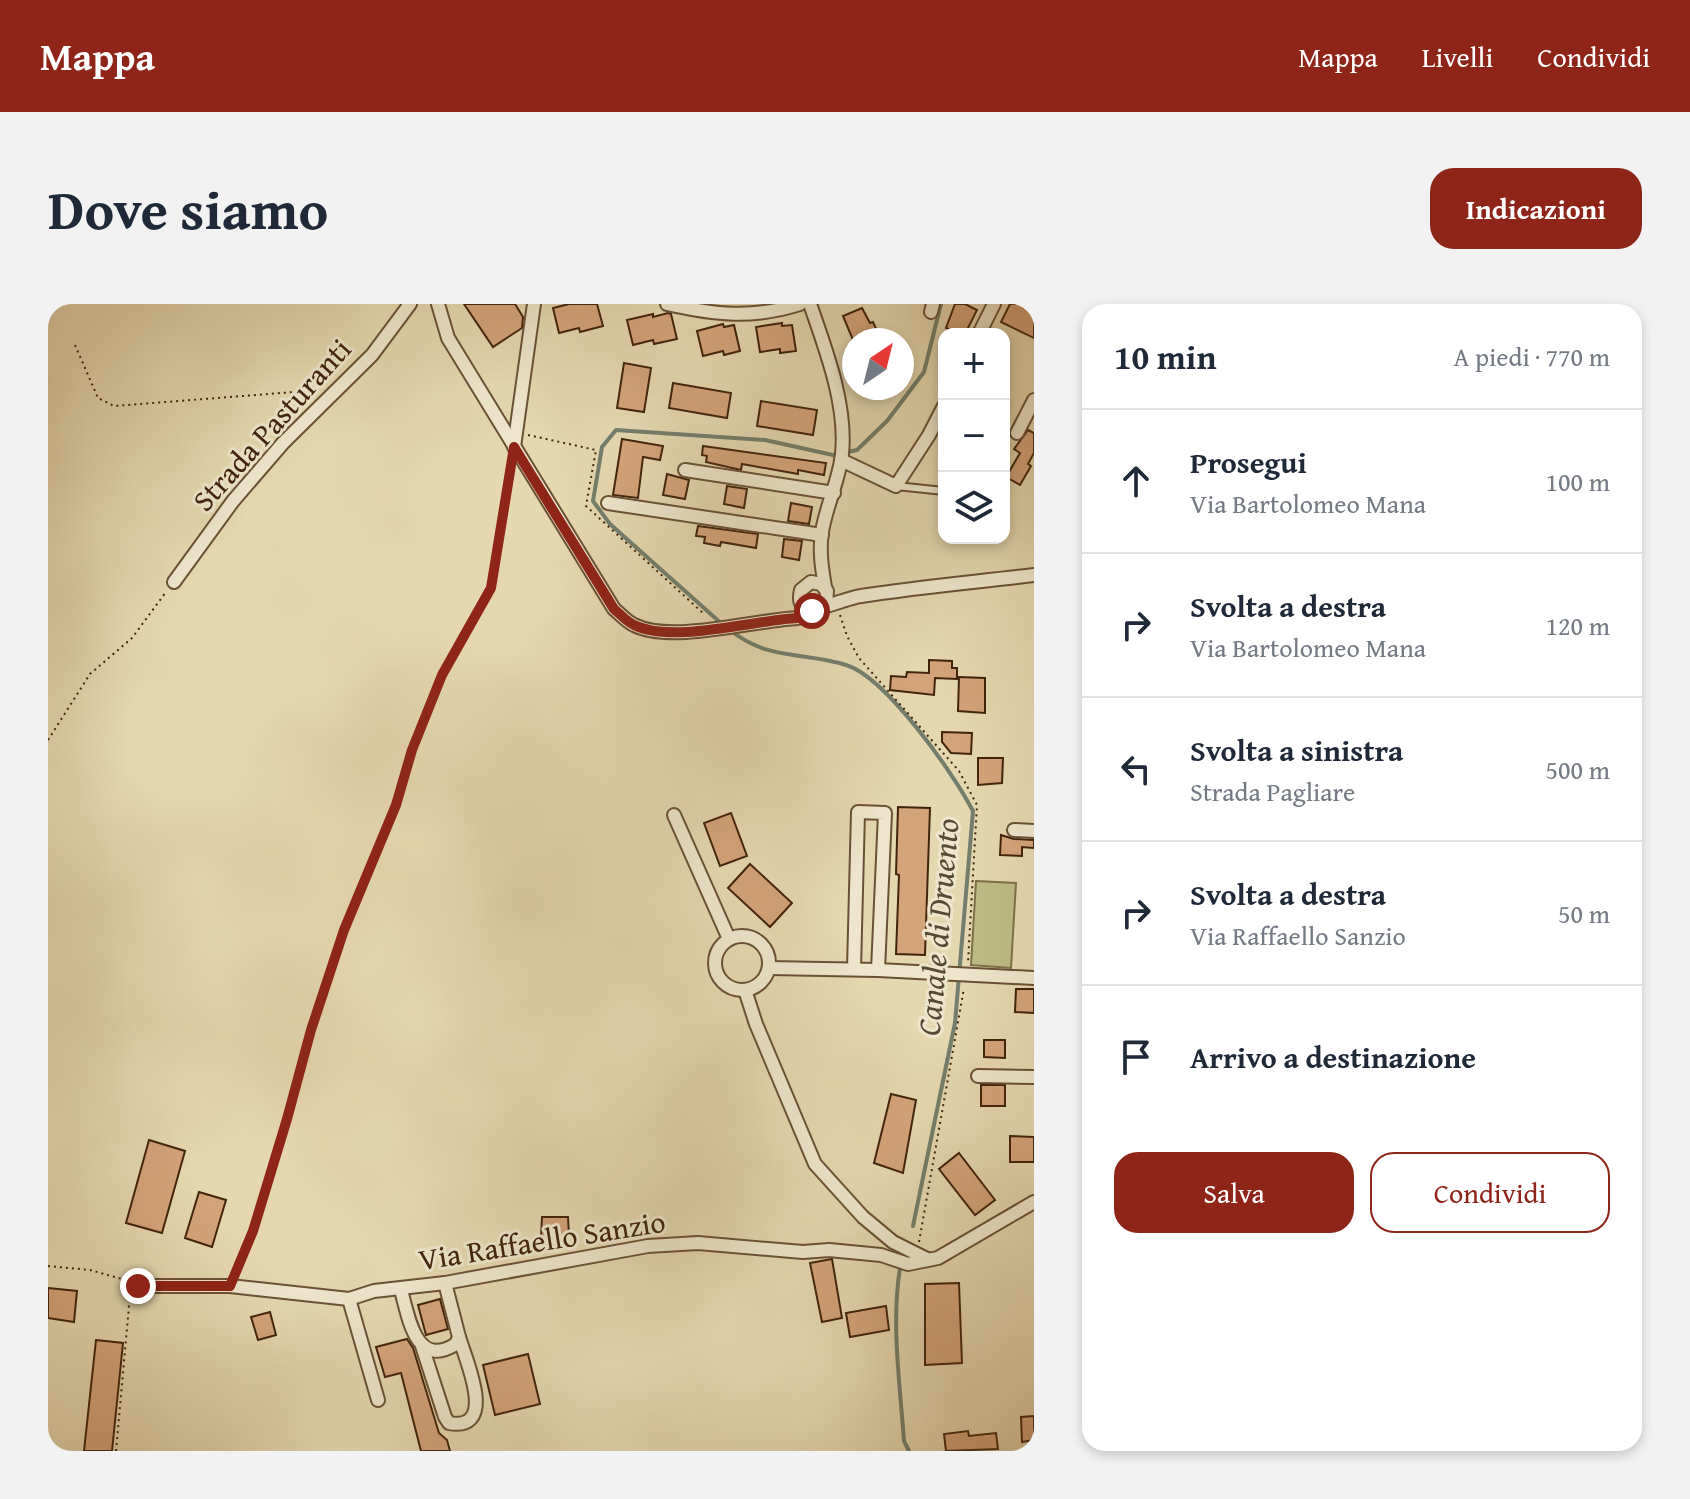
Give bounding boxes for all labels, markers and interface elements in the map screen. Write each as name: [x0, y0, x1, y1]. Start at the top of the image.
text: Mappa: [40, 28, 155, 84]
text: Mappa: [1298, 36, 1378, 77]
text: Livelli: [1422, 36, 1493, 77]
text: Condividi: [1537, 36, 1650, 77]
text: Dove siamo: [48, 167, 328, 250]
button: Indicazioni: [1430, 168, 1642, 249]
street label: Strada Pasturanti: [181, 328, 361, 521]
north arrow: [842, 328, 914, 400]
map controls: [938, 328, 1010, 544]
button: +: [938, 328, 1010, 400]
text: 10 min: [1114, 332, 1216, 381]
text: A piedi · 770 m: [1454, 337, 1610, 376]
button: −: [938, 400, 1010, 472]
text: Prosegui: [1190, 440, 1307, 484]
icon: ahead: [1114, 459, 1158, 503]
text: 100 m: [1545, 462, 1610, 501]
button: layers: [938, 472, 1010, 544]
text: Via Bartolomeo Mana: [1190, 484, 1426, 523]
text: Svolta a destra: [1190, 584, 1386, 628]
route start: [794, 593, 830, 629]
icon: right: [1114, 603, 1158, 647]
text: 120 m: [1545, 606, 1610, 645]
text: Via Bartolomeo Mana: [1190, 628, 1426, 667]
text: Svolta a sinistra: [1190, 728, 1403, 772]
icon: left: [1114, 747, 1158, 791]
text: 500 m: [1545, 750, 1610, 789]
text: Strada Pagliare: [1190, 772, 1355, 811]
water label: Canale di Druento: [905, 816, 970, 1037]
text: Svolta a destra: [1190, 872, 1386, 916]
icon: right: [1114, 891, 1158, 935]
text: 50 m: [1558, 894, 1610, 933]
text: Via Raffaello Sanzio: [1190, 916, 1406, 955]
icon: arrive: [1114, 1035, 1158, 1079]
text: Arrivo a destinazione: [1190, 1035, 1476, 1079]
button: Salva: [1114, 1152, 1354, 1233]
button: Condividi: [1370, 1152, 1610, 1233]
street label: Via Raffaello Sanzio: [415, 1199, 668, 1281]
route end: [120, 1268, 156, 1304]

